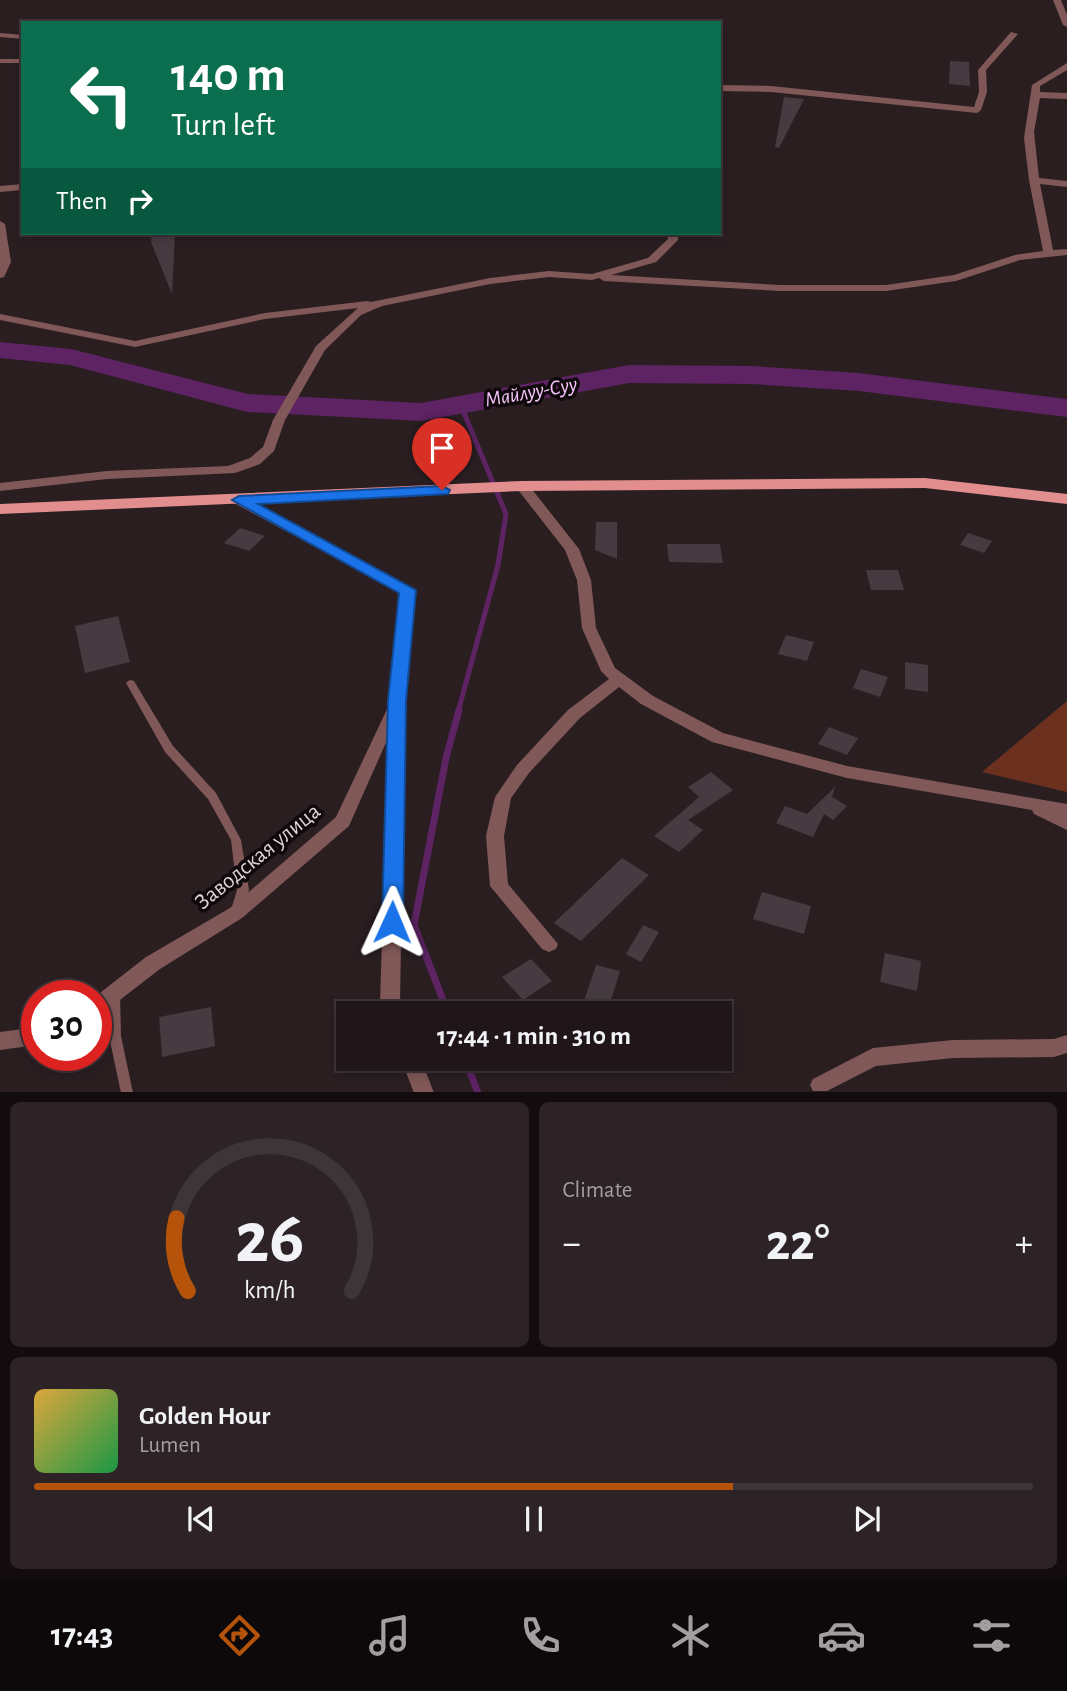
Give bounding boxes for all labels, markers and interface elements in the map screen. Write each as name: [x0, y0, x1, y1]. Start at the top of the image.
icon: left: [56, 49, 147, 140]
text: 140 m: [171, 51, 286, 100]
text: Turn left: [171, 109, 275, 141]
icon: right: [121, 182, 159, 220]
text: Then: [56, 188, 107, 214]
water label: Майлуу-Суу: [483, 373, 579, 410]
pin: [412, 418, 472, 490]
icon: arrive: [423, 429, 461, 467]
street label: Заводская улица: [191, 800, 325, 914]
position arrow: [355, 885, 429, 959]
speed limit sign: 30: [21, 980, 112, 1071]
text: 17:44 · 1 min · 310 m: [437, 1023, 631, 1049]
text: Climate: [563, 1179, 632, 1202]
text: 26: [235, 1203, 304, 1276]
text: 22°: [766, 1217, 830, 1269]
text: −: [563, 1225, 581, 1263]
text: +: [1015, 1225, 1033, 1263]
text: km/h: [243, 1277, 295, 1302]
text: Golden Hour: [139, 1403, 270, 1429]
text: Lumen: [139, 1434, 201, 1457]
icon: previous: [182, 1500, 220, 1538]
icon: pause: [515, 1500, 553, 1538]
icon: next: [848, 1500, 886, 1538]
icon: directions: [215, 1611, 264, 1660]
icon: music: [365, 1611, 414, 1660]
icon: phone: [516, 1611, 565, 1660]
icon: climate: [666, 1611, 715, 1660]
icon: car: [817, 1611, 866, 1660]
icon: filters: [967, 1611, 1016, 1660]
text: 17:43: [51, 1619, 113, 1651]

